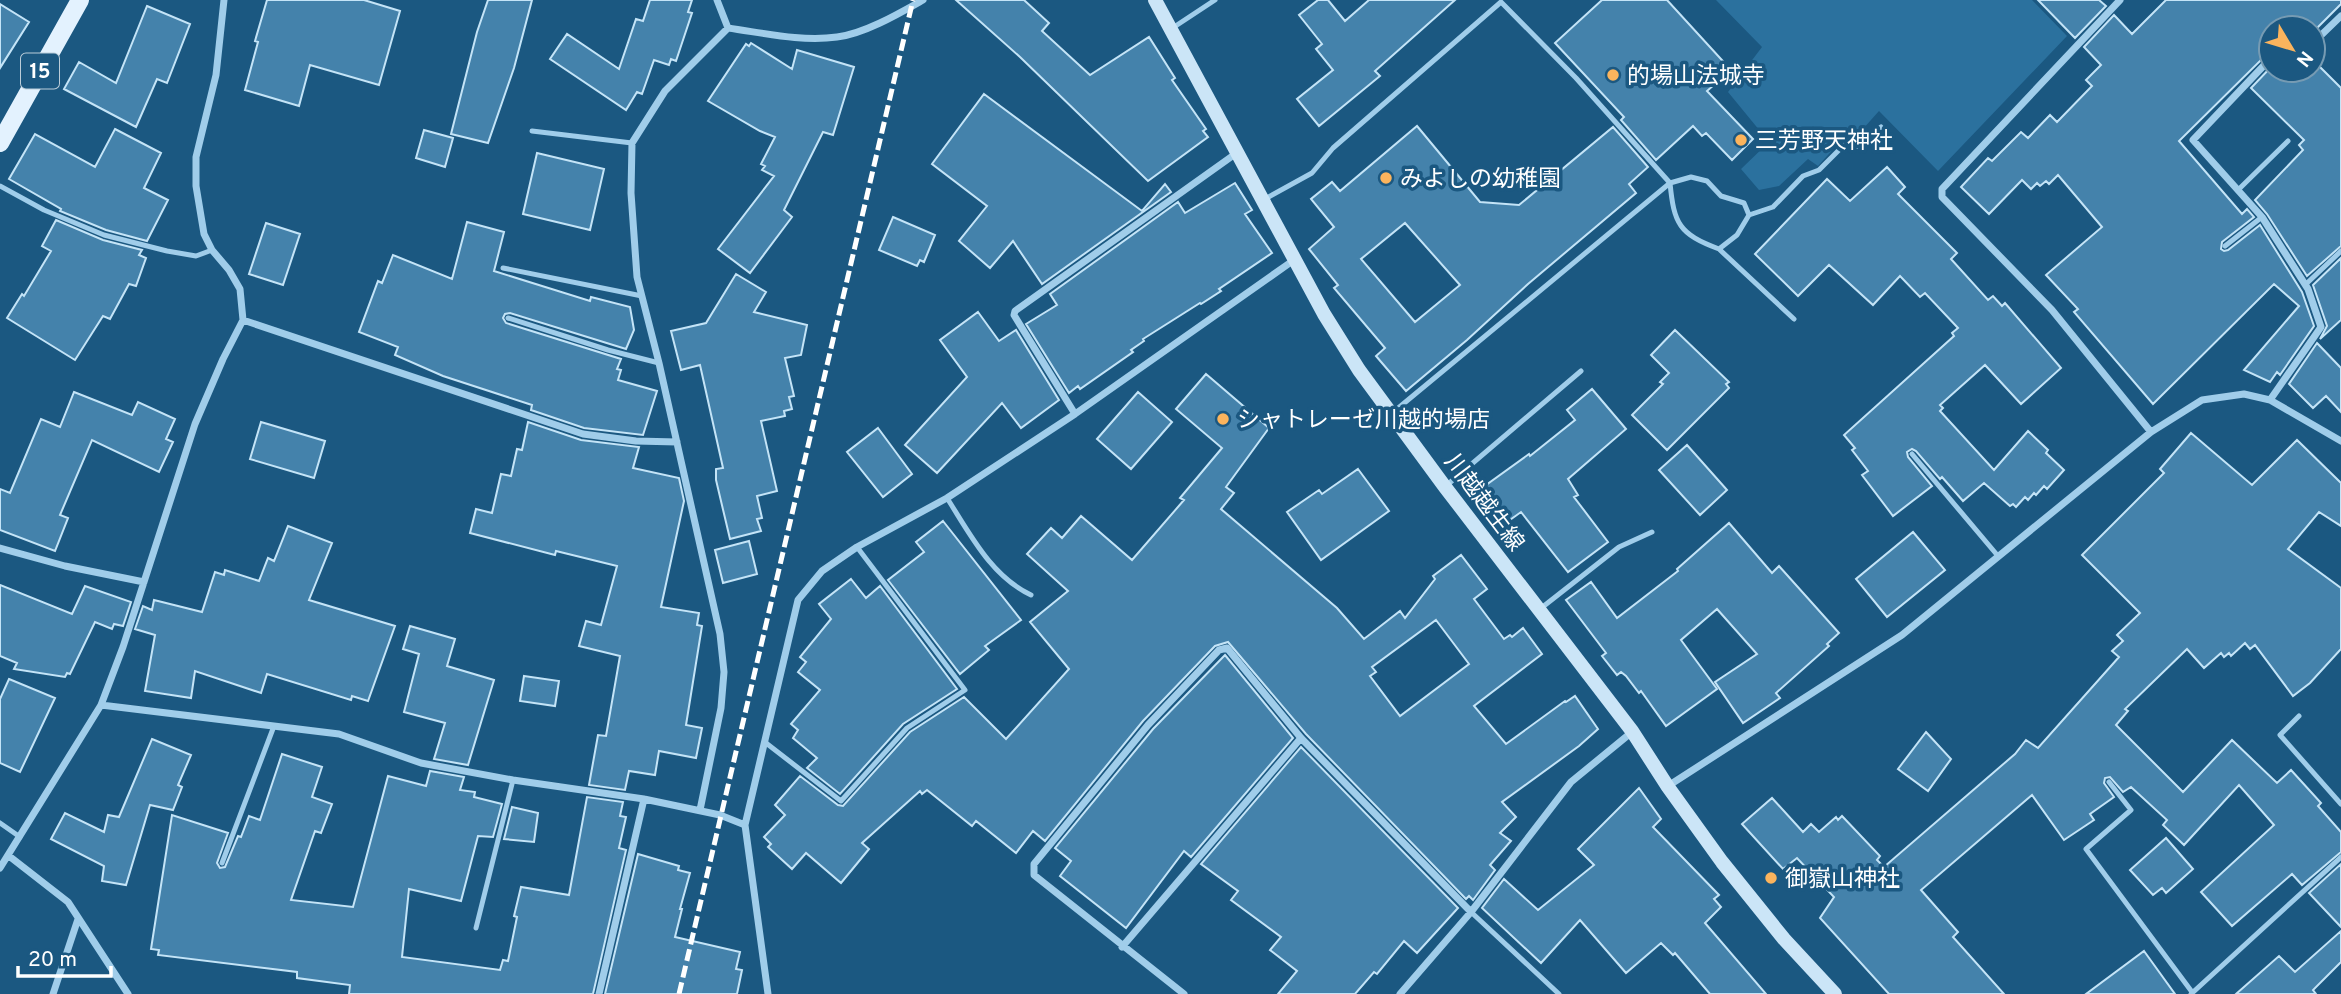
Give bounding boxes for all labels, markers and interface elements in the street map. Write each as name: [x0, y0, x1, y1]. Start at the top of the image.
north arrow: [2257, 14, 2327, 84]
text: N: [2290, 45, 2317, 71]
road number: 15: [21, 54, 59, 88]
place label: 的場山法城寺: [1627, 63, 1765, 92]
marker: 的場山法城寺: [1605, 67, 1621, 83]
place label: 三芳野天神社: [1755, 128, 1893, 157]
marker: 三芳野天神社: [1733, 132, 1749, 148]
place label: みよしの幼稚園: [1400, 166, 1561, 195]
marker: みよしの幼稚園: [1378, 170, 1394, 186]
place label: シャトレーゼ川越的場店: [1237, 407, 1490, 436]
marker: シャトレーゼ川越的場店: [1215, 411, 1231, 427]
street label: 川越越生線: [1437, 449, 1529, 558]
place label: 御嶽山神社: [1785, 866, 1900, 895]
marker: 御嶽山神社: [1763, 870, 1779, 886]
scale bar: [18, 934, 110, 978]
text: 20 m: [28, 947, 77, 974]

